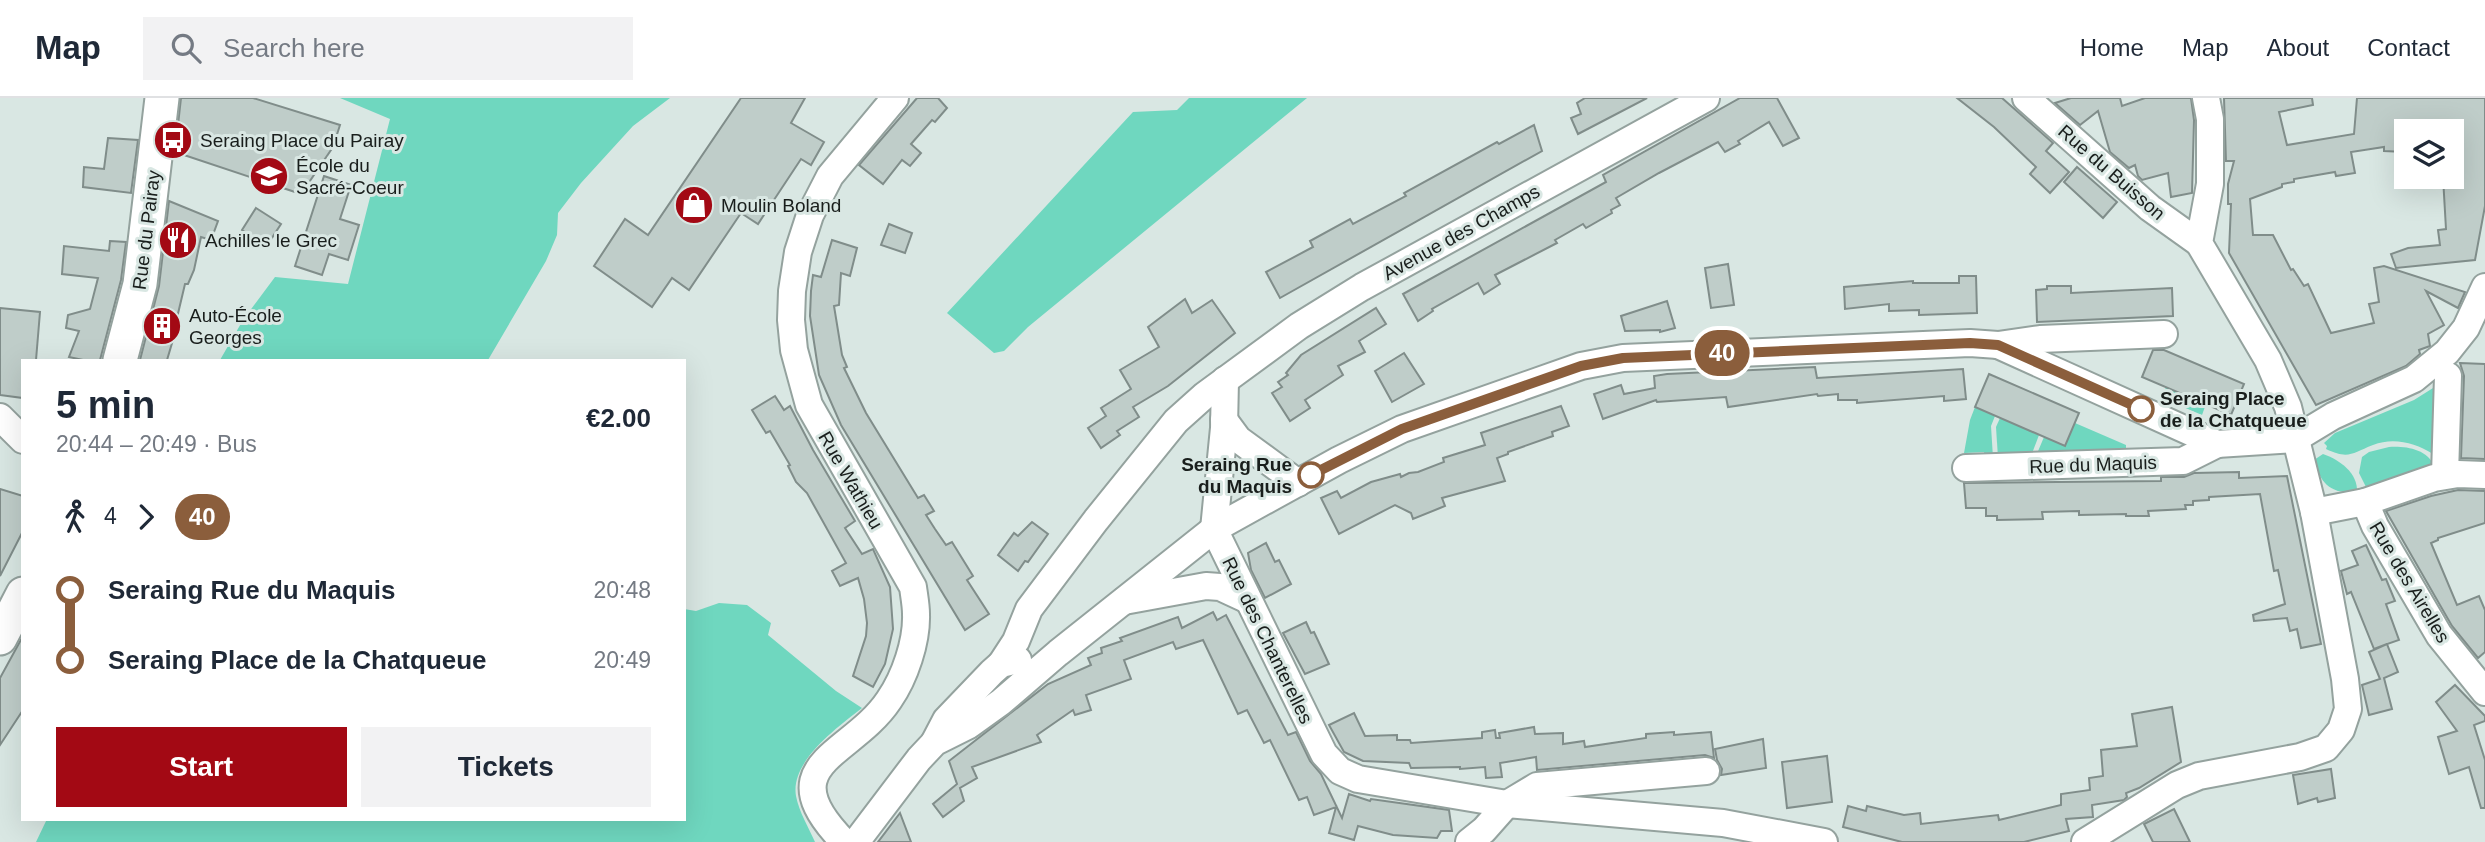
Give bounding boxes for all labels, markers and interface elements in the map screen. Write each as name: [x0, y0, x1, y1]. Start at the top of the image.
search box: [143, 17, 633, 80]
text: Map: [35, 29, 101, 66]
icon: search: [167, 29, 205, 67]
text: Search here: [223, 33, 365, 63]
text: Home: [2080, 34, 2144, 61]
text: Map: [2182, 34, 2229, 61]
text: About: [2267, 34, 2329, 61]
text: Contact: [2367, 34, 2450, 61]
bus stop icon: Seraing Place du Pairay: [152, 119, 194, 161]
map controls: [2394, 119, 2464, 189]
button: layers: [2394, 119, 2464, 189]
street label: Rue du Buisson: [2054, 120, 2169, 224]
place label: Seraing Place du Pairay: [200, 130, 404, 151]
school or university icon: École du Sacré-Coeur: [248, 155, 290, 197]
place label: École du Sacré-Coeur: [296, 155, 404, 198]
street label: Rue du Pairay: [129, 169, 164, 291]
street label: Avenue des Champs: [1379, 181, 1543, 284]
shop icon: Moulin Boland: [673, 184, 715, 226]
place label: Moulin Boland: [721, 195, 841, 216]
restaurant icon: Achilles le Grec: [157, 219, 199, 261]
place label: Achilles le Grec: [205, 230, 337, 251]
building icon: Auto-École Georges: [141, 305, 183, 347]
place label: Auto-École Georges: [189, 305, 282, 348]
line badge: 40: [1690, 330, 1754, 376]
text: 40: [1709, 339, 1735, 366]
text: 5 min: [56, 384, 155, 426]
place label: Seraing Place de la Chatqueue: [2160, 388, 2307, 431]
marker: Seraing Place de la Chatqueue: [2128, 396, 2154, 422]
text: €2.00: [586, 403, 651, 433]
street label: Rue Wathieu: [814, 428, 887, 533]
text: 20:44 – 20:49 · Bus: [56, 431, 257, 457]
street label: Rue du Maquis: [2029, 452, 2157, 477]
place label: Seraing Rue du Maquis: [1181, 454, 1292, 497]
marker: Seraing Rue du Maquis: [1298, 462, 1324, 488]
icon: walk: [56, 498, 94, 536]
icon: forward: [127, 498, 165, 536]
text: 4: [104, 503, 117, 529]
text: 40: [189, 503, 216, 530]
street label: Rue des Airelles: [2365, 518, 2454, 647]
street label: Rue des Chanterelles: [1218, 554, 1317, 727]
text: Seraing Rue du Maquis: [108, 575, 396, 605]
text: 20:48: [593, 577, 651, 603]
text: Seraing Place de la Chatqueue: [108, 645, 487, 675]
text: 20:49: [593, 647, 651, 673]
button: Start: [56, 727, 347, 807]
button: Tickets: [361, 727, 651, 807]

